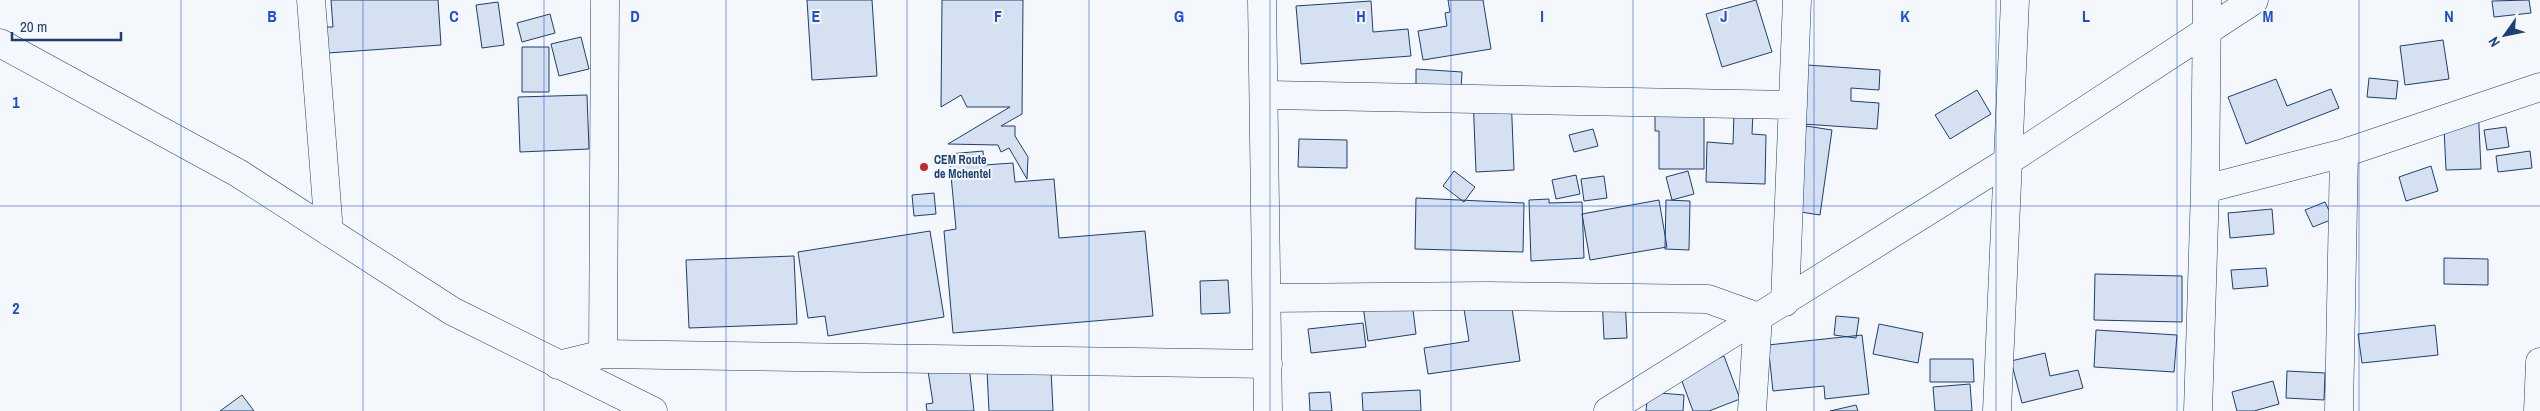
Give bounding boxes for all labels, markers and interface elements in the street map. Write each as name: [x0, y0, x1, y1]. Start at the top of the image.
text: B: [267, 5, 277, 27]
text: C: [449, 5, 459, 27]
text: D: [630, 5, 640, 27]
text: E: [812, 5, 821, 27]
text: F: [994, 5, 1002, 27]
text: G: [1174, 5, 1184, 27]
text: H: [1356, 5, 1366, 27]
text: I: [1540, 5, 1544, 27]
text: J: [1720, 5, 1728, 27]
text: K: [1900, 5, 1910, 27]
text: L: [2082, 5, 2090, 27]
text: M: [2263, 5, 2274, 27]
text: N: [2444, 5, 2454, 27]
scale bar: [12, 10, 121, 42]
north arrow: [2480, 10, 2530, 60]
text: 20 m: [20, 16, 47, 37]
text: N: [2484, 34, 2504, 50]
text: 1: [12, 91, 20, 113]
place label: CEM Route de Mchentel: [934, 152, 991, 182]
marker: CEM Route de Mchentel: [918, 161, 930, 173]
text: 2: [12, 297, 20, 319]

